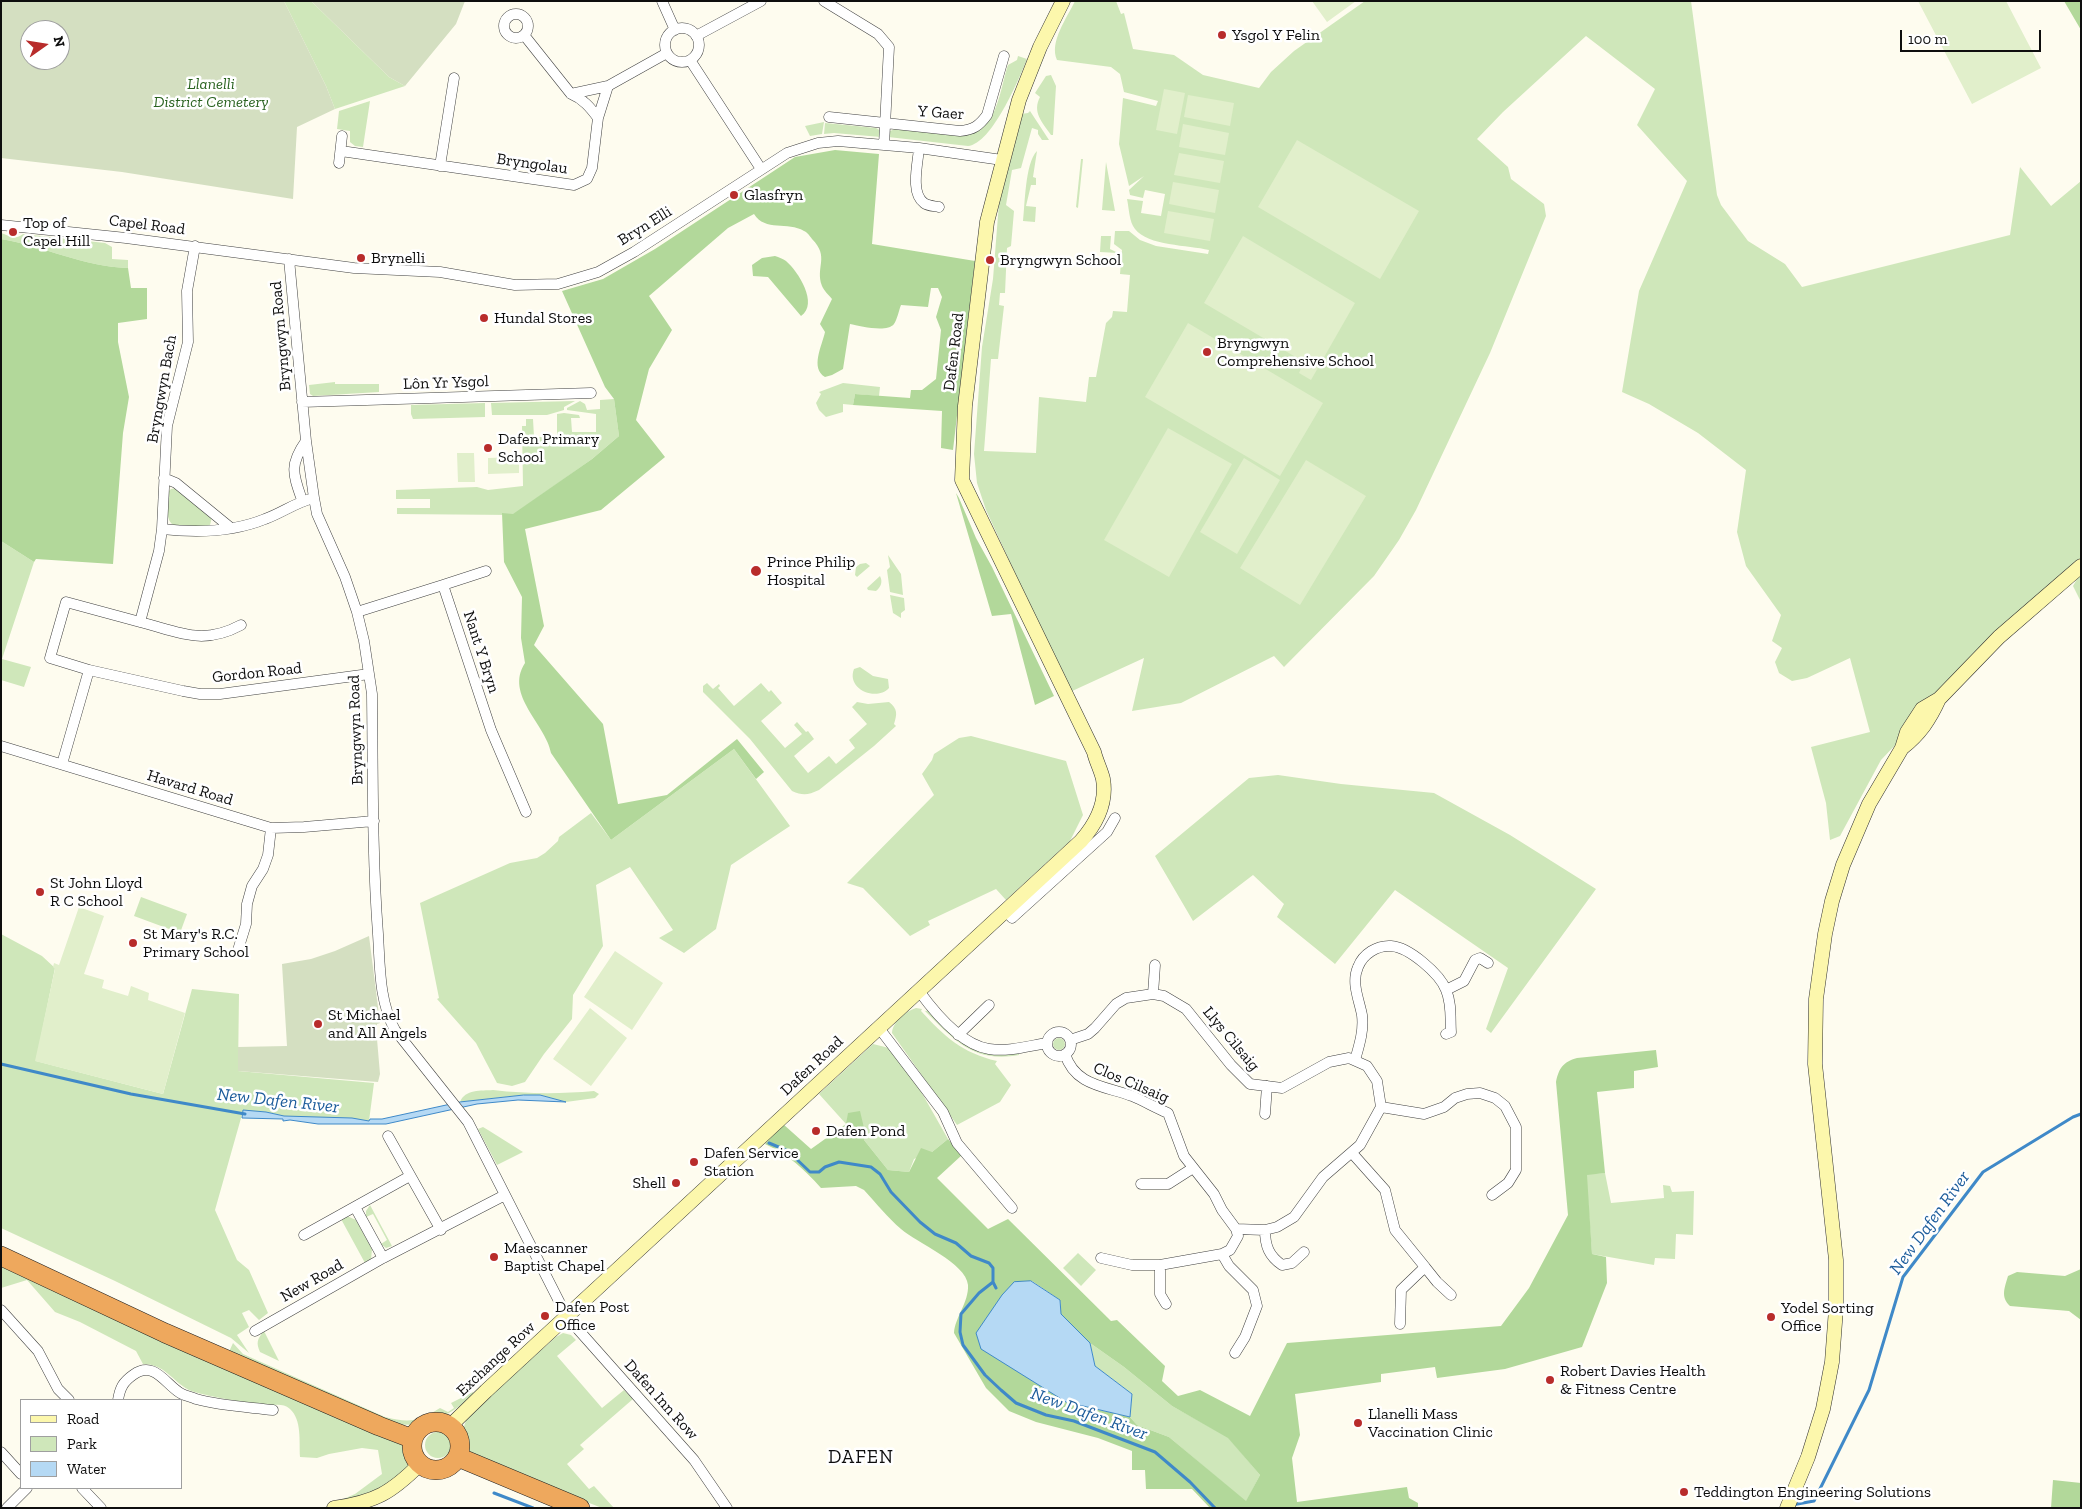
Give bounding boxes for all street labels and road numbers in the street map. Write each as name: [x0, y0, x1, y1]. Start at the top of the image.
street label: Y Gaer: [917, 102, 965, 124]
street label: Bryngolau: [495, 150, 569, 178]
street label: Bryn Elli: [615, 202, 675, 250]
street label: Capel Road: [108, 211, 186, 239]
street label: Bryngwyn Road: [267, 280, 295, 392]
street label: Dafen Road: [940, 312, 968, 392]
street label: Bryngwyn Bach: [143, 333, 181, 445]
street label: Lôn Yr Ysgol: [403, 372, 489, 394]
street label: Nant Y Bryn: [459, 609, 503, 695]
street label: Gordon Road: [211, 659, 303, 687]
street label: Bryngwyn Road: [344, 675, 368, 785]
street label: Havard Road: [145, 766, 235, 810]
street label: Llys Cilsaig: [1198, 1003, 1264, 1075]
street label: Dafen Road: [777, 1032, 847, 1100]
street label: Clos Cilsaig: [1090, 1058, 1172, 1108]
street label: New Road: [277, 1255, 347, 1307]
street label: Exchange Row: [453, 1318, 539, 1400]
street label: Dafen Inn Row: [620, 1356, 702, 1444]

